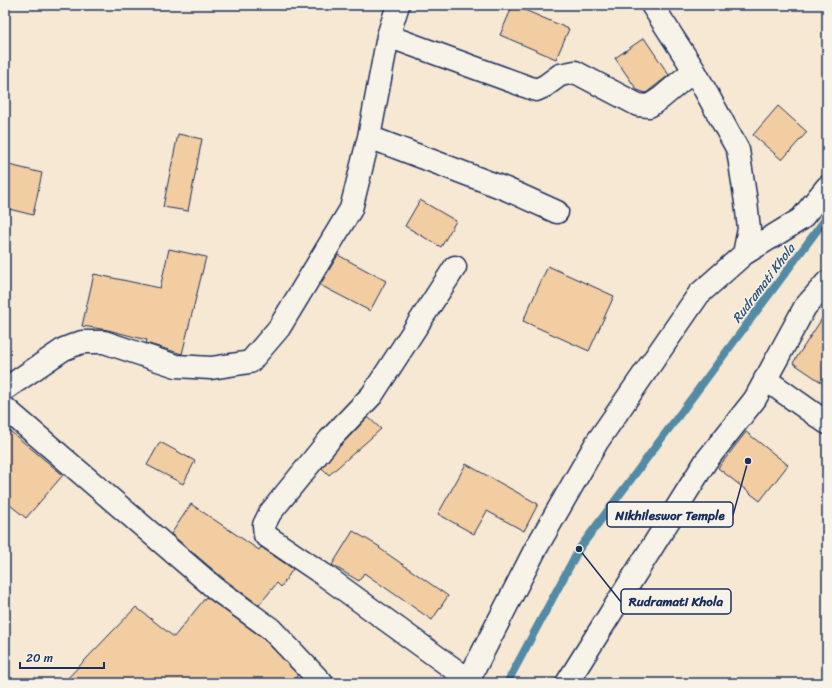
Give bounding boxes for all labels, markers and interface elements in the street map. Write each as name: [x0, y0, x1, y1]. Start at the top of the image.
water label: Rudramati Khola: [726, 238, 802, 328]
callout: Nikhileswor Temple: [607, 502, 733, 527]
text: Nikhileswor Temple: [614, 504, 726, 527]
callout: Rudramati Khola: [621, 589, 731, 614]
text: Rudramati Khola: [628, 590, 724, 613]
scale bar: [20, 644, 104, 670]
text: 20 m: [26, 647, 53, 669]

